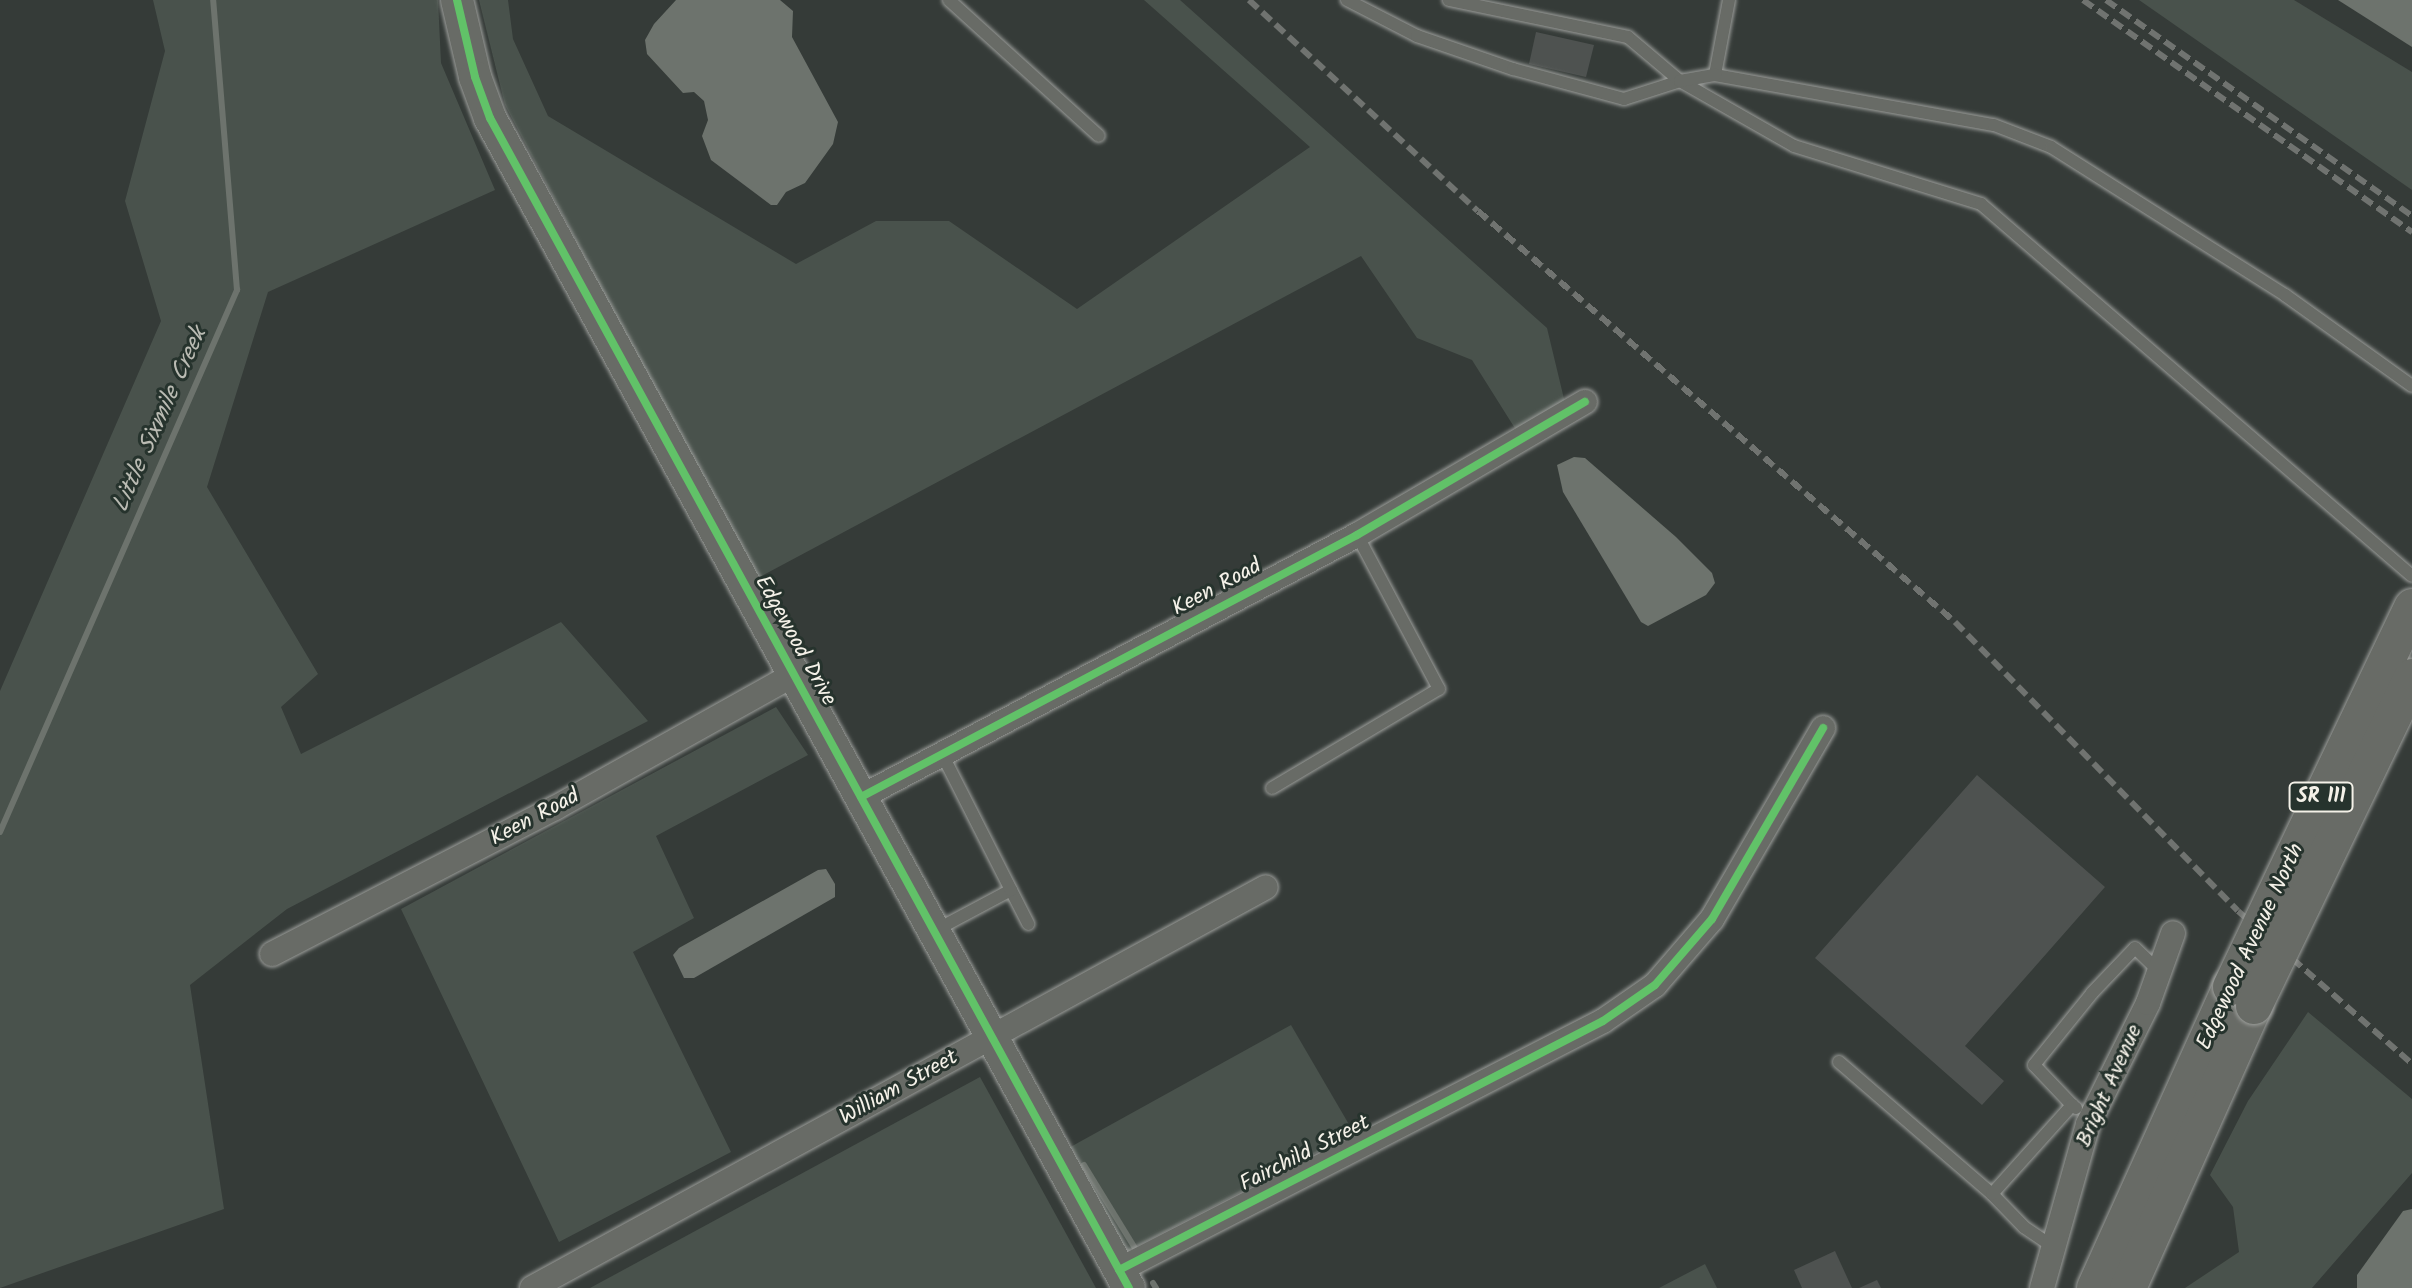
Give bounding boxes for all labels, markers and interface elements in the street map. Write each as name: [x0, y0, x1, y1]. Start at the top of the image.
water label: Little Sixmile Creek: [106, 323, 214, 517]
street label: Keen Road: [1168, 553, 1266, 623]
street label: Edgewood Drive: [748, 571, 842, 711]
road number: SR 111: [2287, 781, 2355, 813]
street label: Keen Road: [486, 783, 584, 853]
street label: Edgewood Avenue North: [2192, 840, 2310, 1054]
street label: Bright Avenue: [2071, 1021, 2149, 1151]
street label: William Street: [835, 1045, 963, 1131]
street label: Fairchild Street: [1236, 1110, 1374, 1198]

